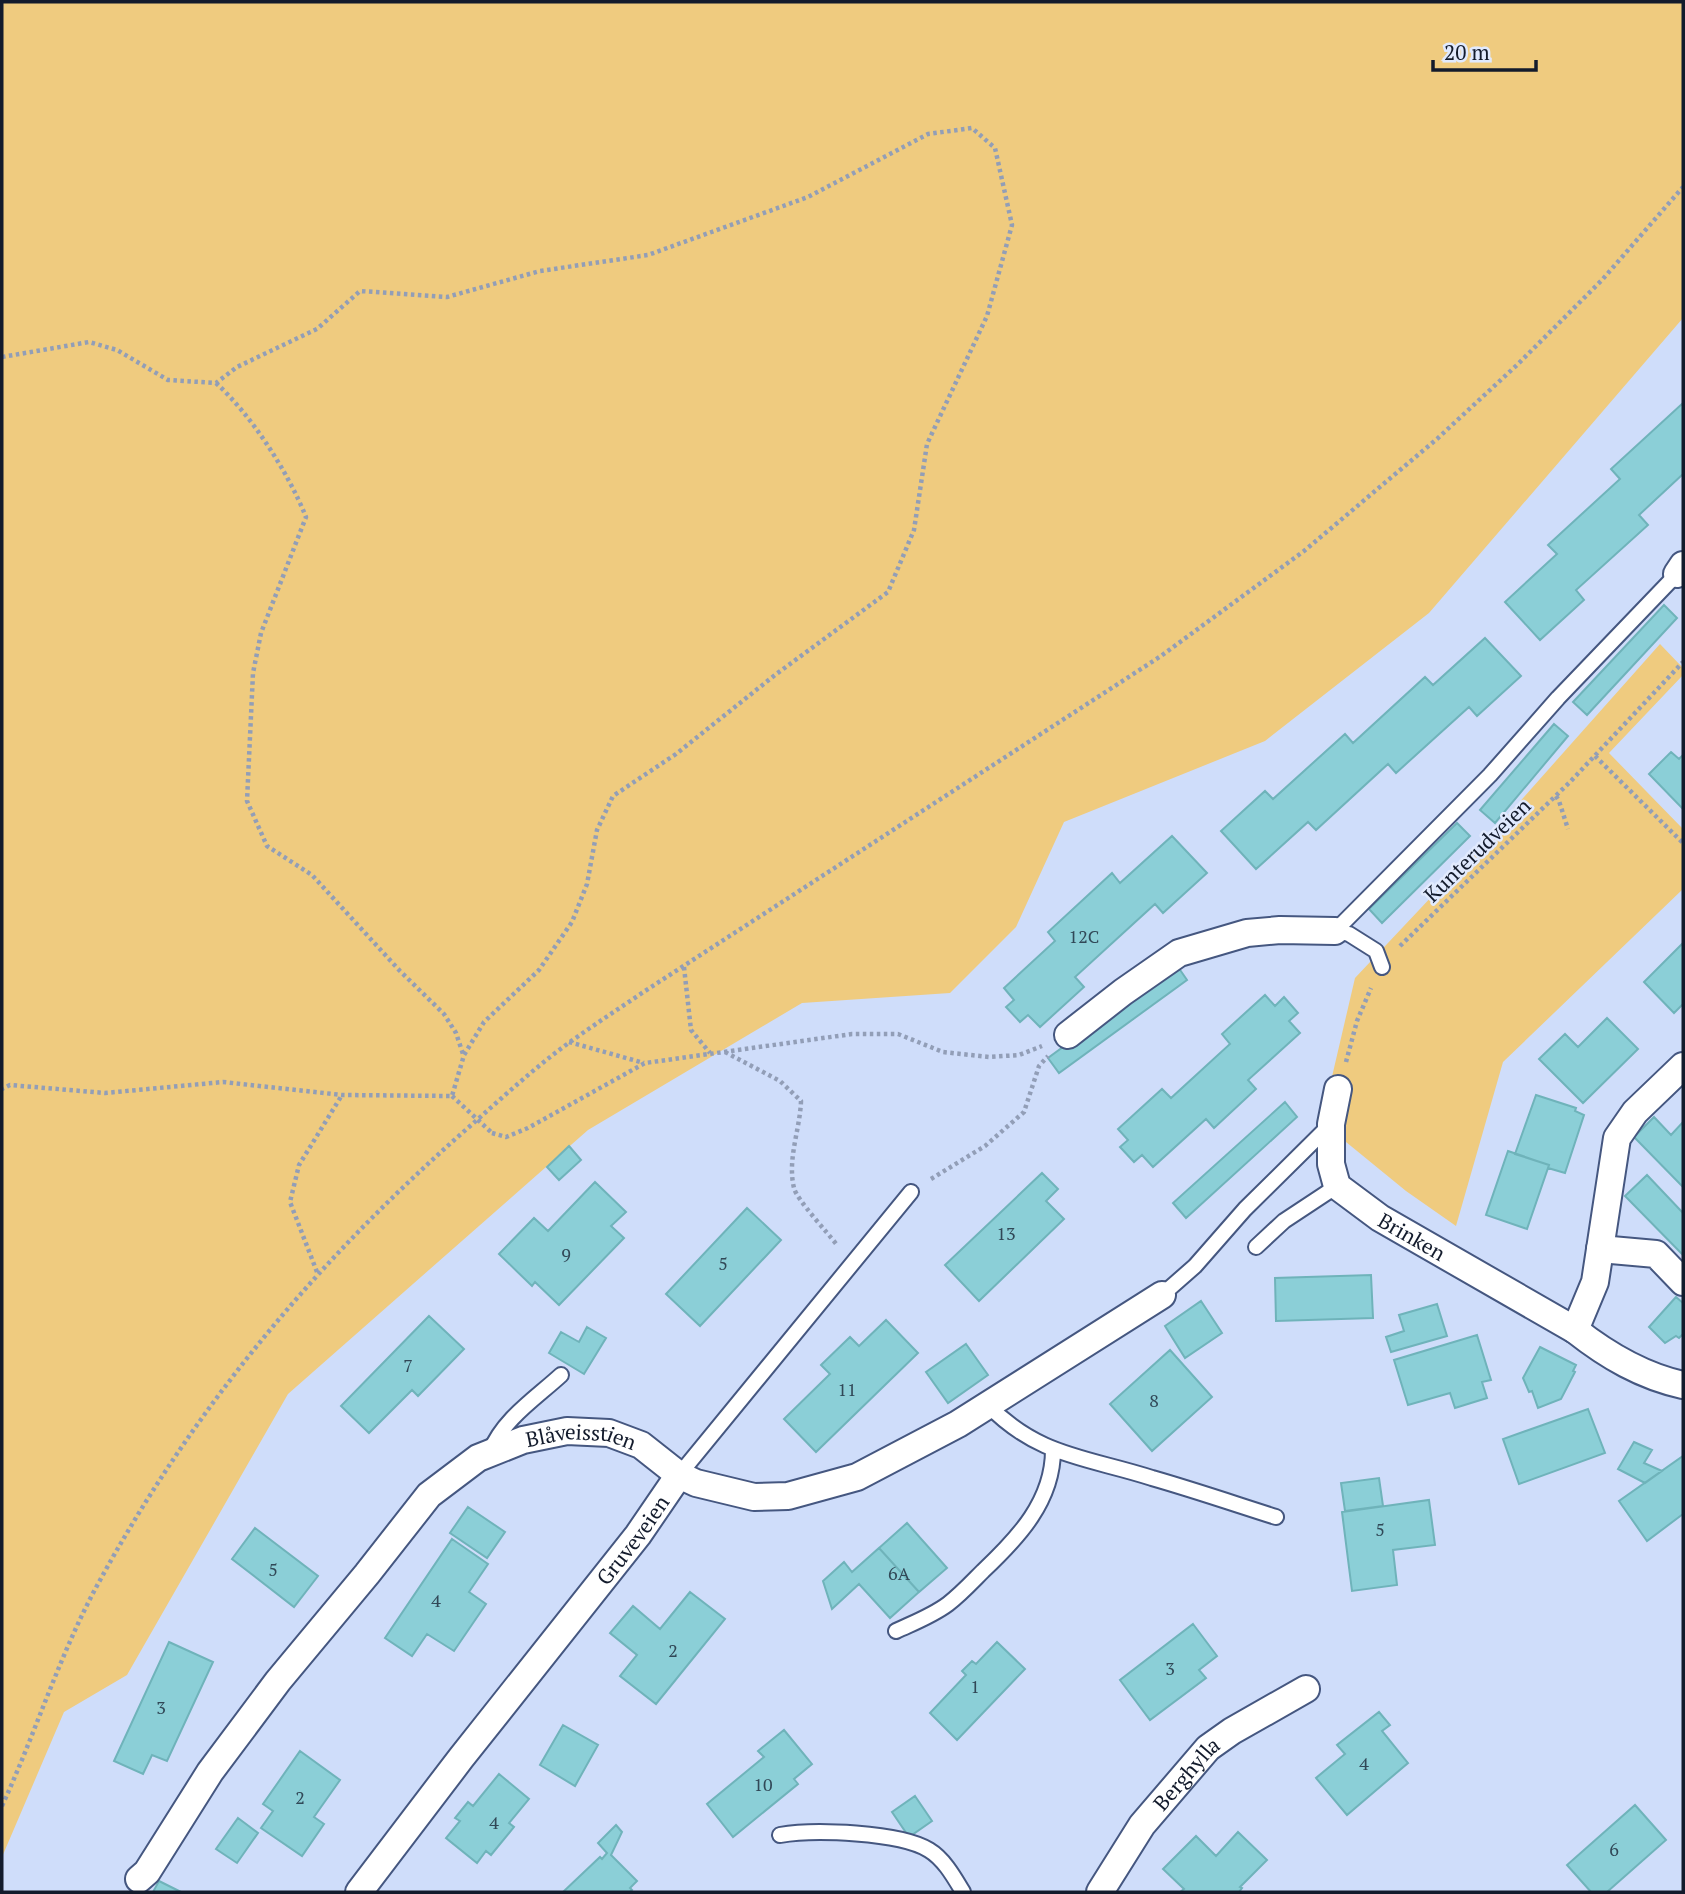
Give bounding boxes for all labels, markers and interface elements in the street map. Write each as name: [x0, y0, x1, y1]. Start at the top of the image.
scale bar: [1433, 28, 1536, 72]
text: 20 m: [1444, 38, 1490, 66]
street label: Kunterudveien: [1417, 791, 1537, 908]
house number: 12C: [1069, 924, 1099, 948]
street label: Brinken: [1373, 1206, 1451, 1267]
house number: 13: [996, 1221, 1016, 1245]
house number: 9: [561, 1242, 571, 1266]
house number: 5: [718, 1251, 728, 1275]
house number: 7: [403, 1353, 413, 1377]
house number: 11: [837, 1377, 857, 1401]
house number: 8: [1149, 1388, 1159, 1412]
street label: Blåveisstien: [523, 1417, 641, 1456]
street label: Gruveveien: [590, 1489, 676, 1591]
house number: 5: [1375, 1517, 1385, 1541]
house number: 5: [268, 1557, 278, 1581]
house number: 6A: [888, 1561, 911, 1585]
house number: 4: [431, 1588, 441, 1612]
house number: 2: [668, 1638, 678, 1662]
house number: 3: [1165, 1656, 1175, 1680]
house number: 1: [970, 1674, 980, 1698]
house number: 3: [156, 1695, 166, 1719]
street label: Berghylla: [1147, 1730, 1225, 1816]
house number: 4: [1359, 1751, 1369, 1775]
house number: 10: [753, 1772, 773, 1796]
house number: 2: [295, 1785, 305, 1809]
house number: 4: [489, 1810, 499, 1834]
house number: 6: [1609, 1837, 1619, 1861]

